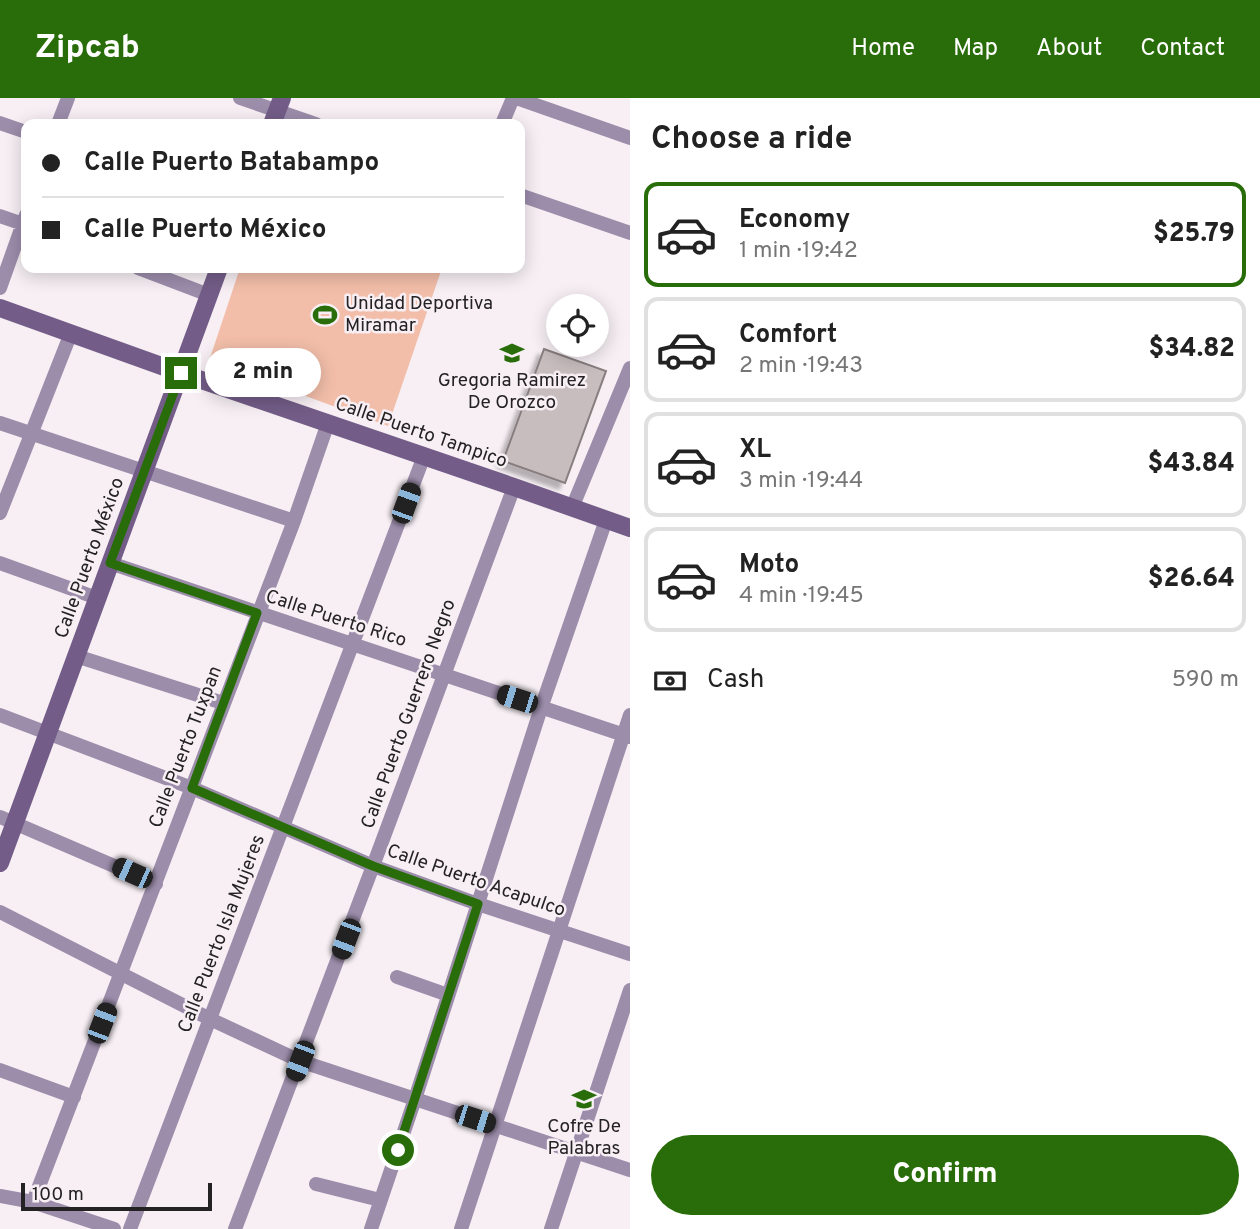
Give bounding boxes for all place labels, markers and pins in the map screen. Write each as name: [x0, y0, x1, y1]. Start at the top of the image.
place label: Unidad Deportiva Miramar: [345, 292, 493, 338]
sports icon: Unidad Deportiva Miramar: [311, 301, 339, 329]
school or university icon: Gregoria Ramirez De Orozco: [498, 339, 526, 367]
place label: Gregoria Ramirez De Orozco: [438, 369, 586, 415]
school or university icon: Cofre De Palabras: [570, 1085, 598, 1113]
place label: Cofre De Palabras: [547, 1115, 621, 1161]

